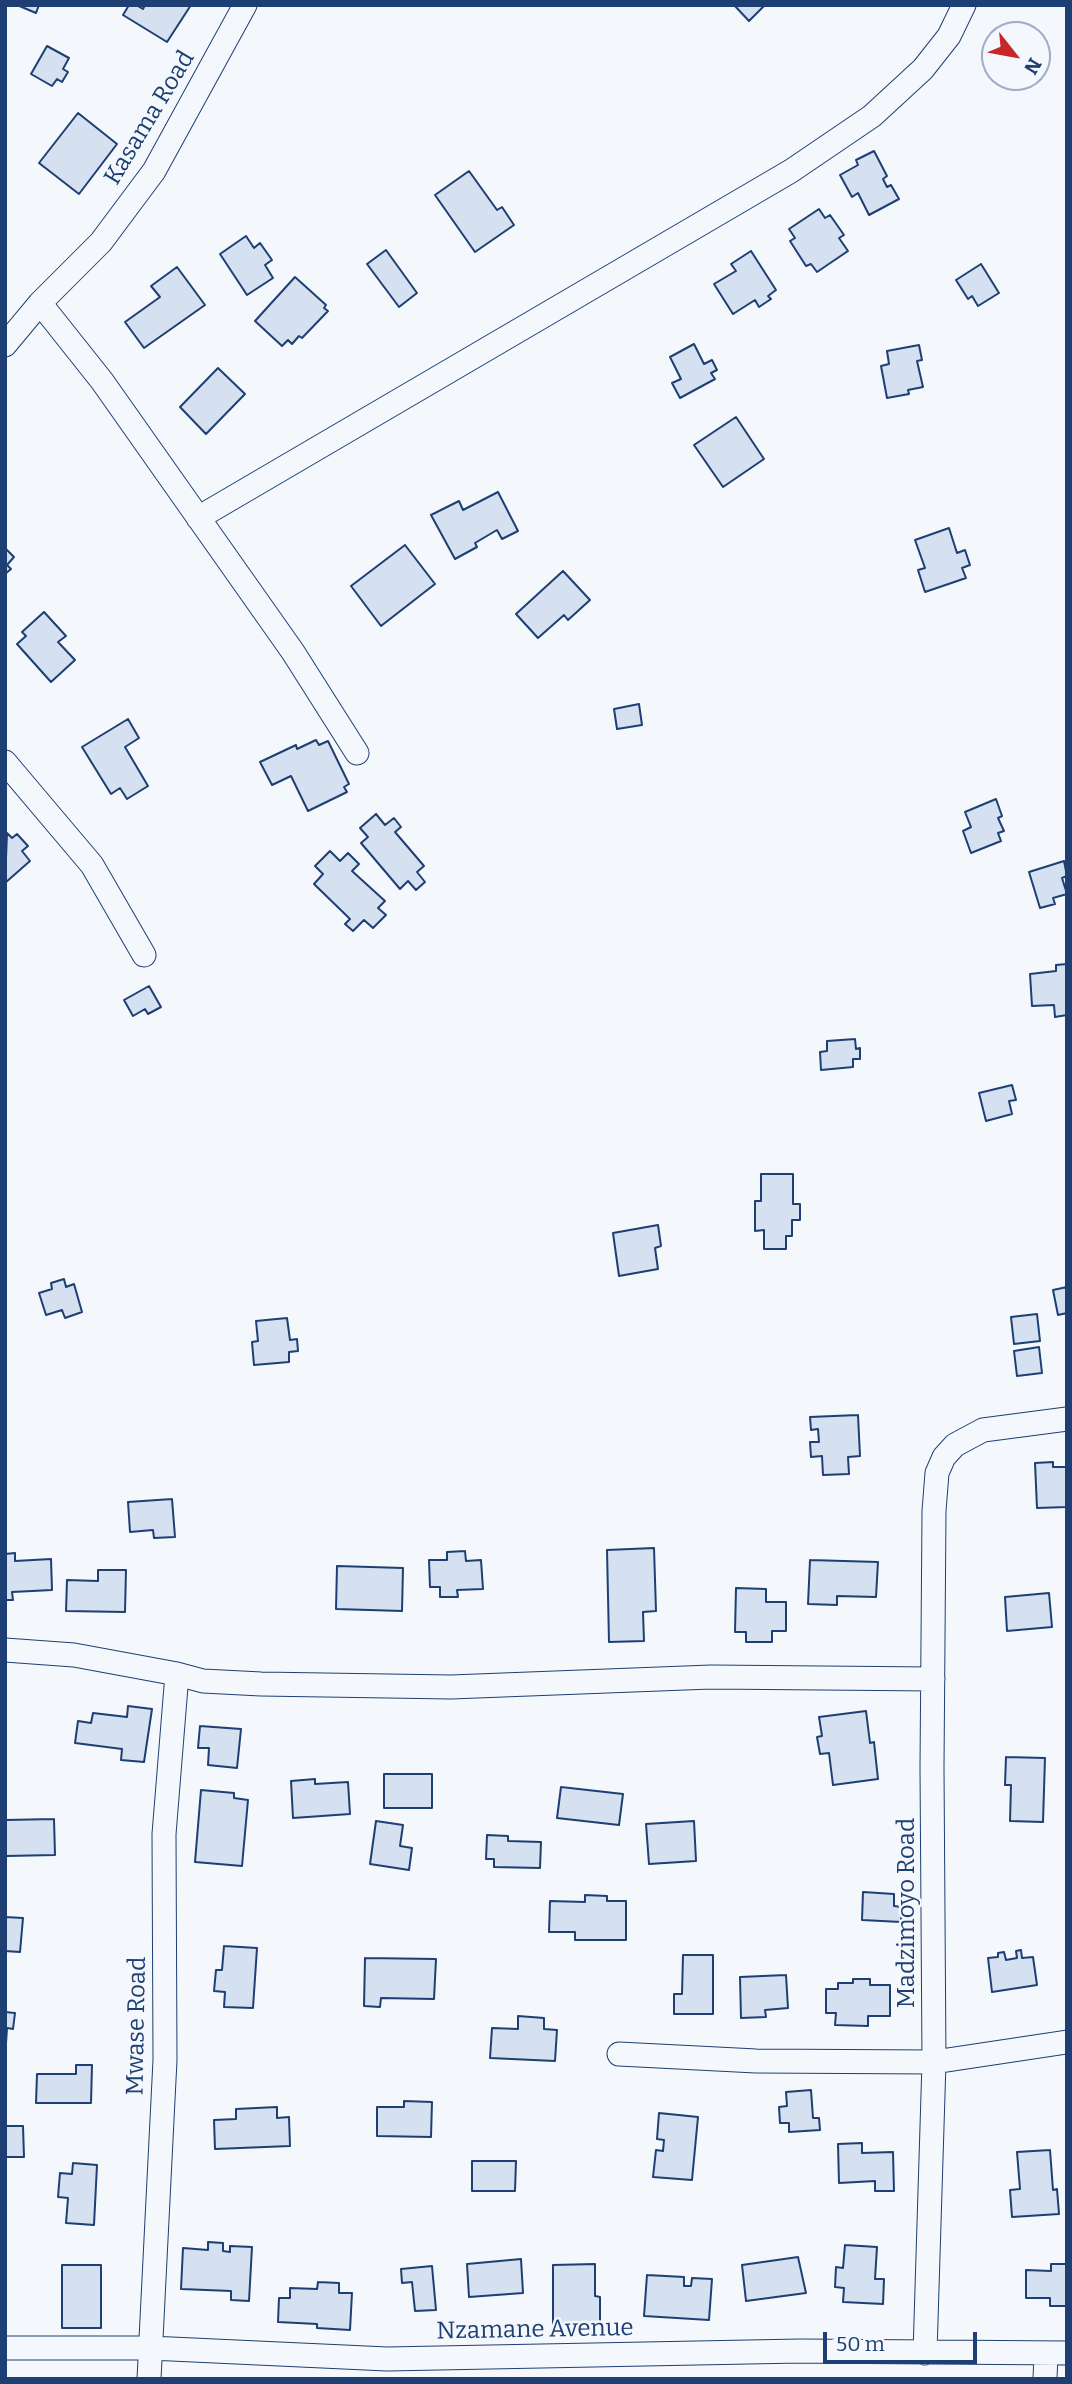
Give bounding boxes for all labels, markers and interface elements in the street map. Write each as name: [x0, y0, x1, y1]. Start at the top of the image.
north arrow: [981, 21, 1051, 91]
street label: Kasama Road: [99, 46, 201, 190]
text: N: [1019, 54, 1046, 78]
street label: Madzimoyo Road: [893, 1818, 921, 2008]
street label: Mwase Road: [121, 1956, 153, 2096]
street label: Nzamane Avenue: [436, 2314, 634, 2346]
scale bar: [827, 2318, 981, 2362]
text: 50 m: [836, 2331, 885, 2357]

